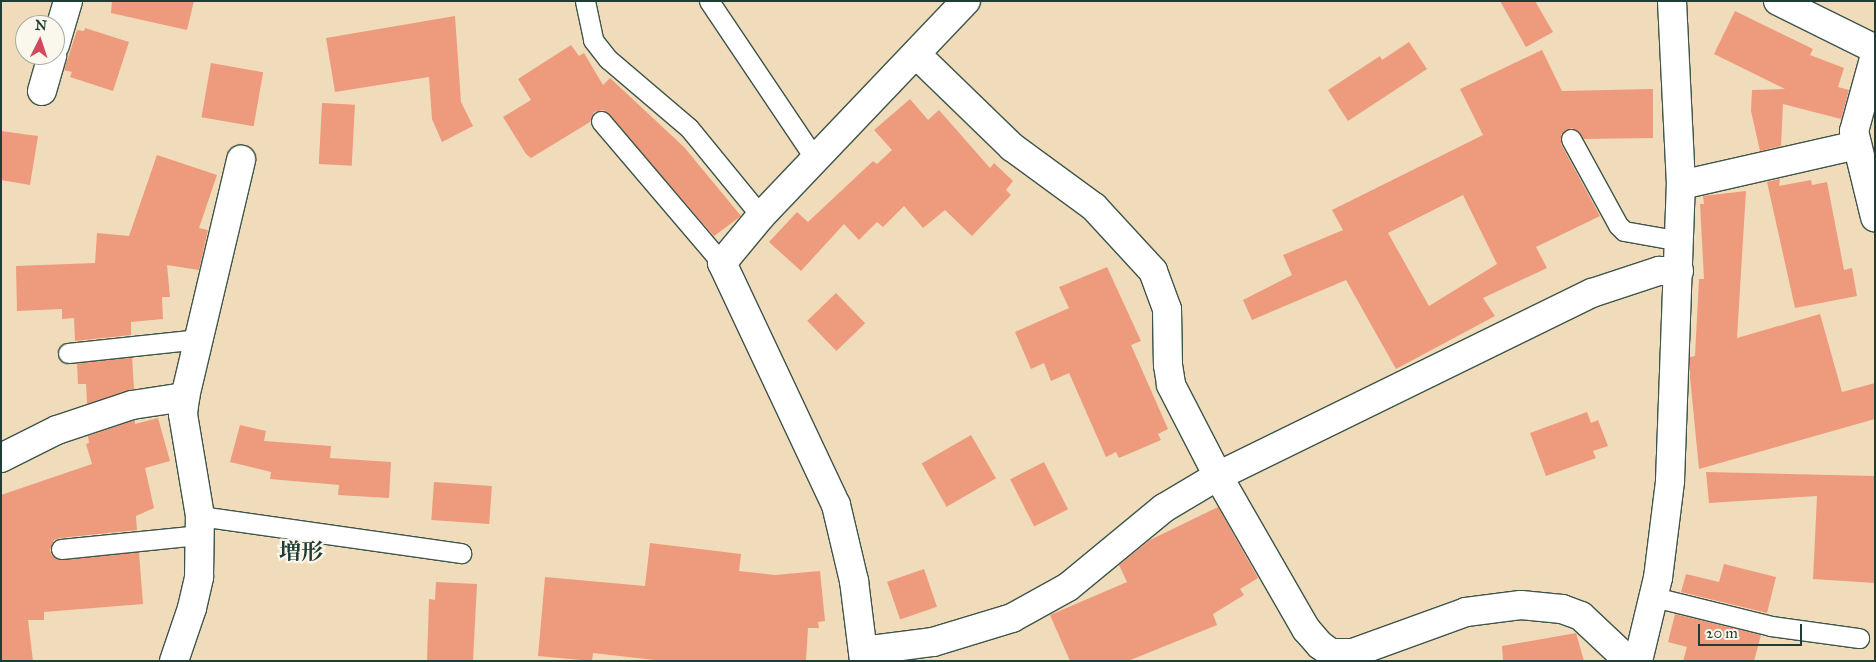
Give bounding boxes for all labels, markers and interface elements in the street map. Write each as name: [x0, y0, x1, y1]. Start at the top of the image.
north arrow: [15, 15, 65, 65]
text: N: [34, 17, 48, 34]
district label: 増形: [279, 539, 323, 565]
scale bar: [1701, 614, 1805, 646]
text: 20 m: [1706, 624, 1738, 642]

